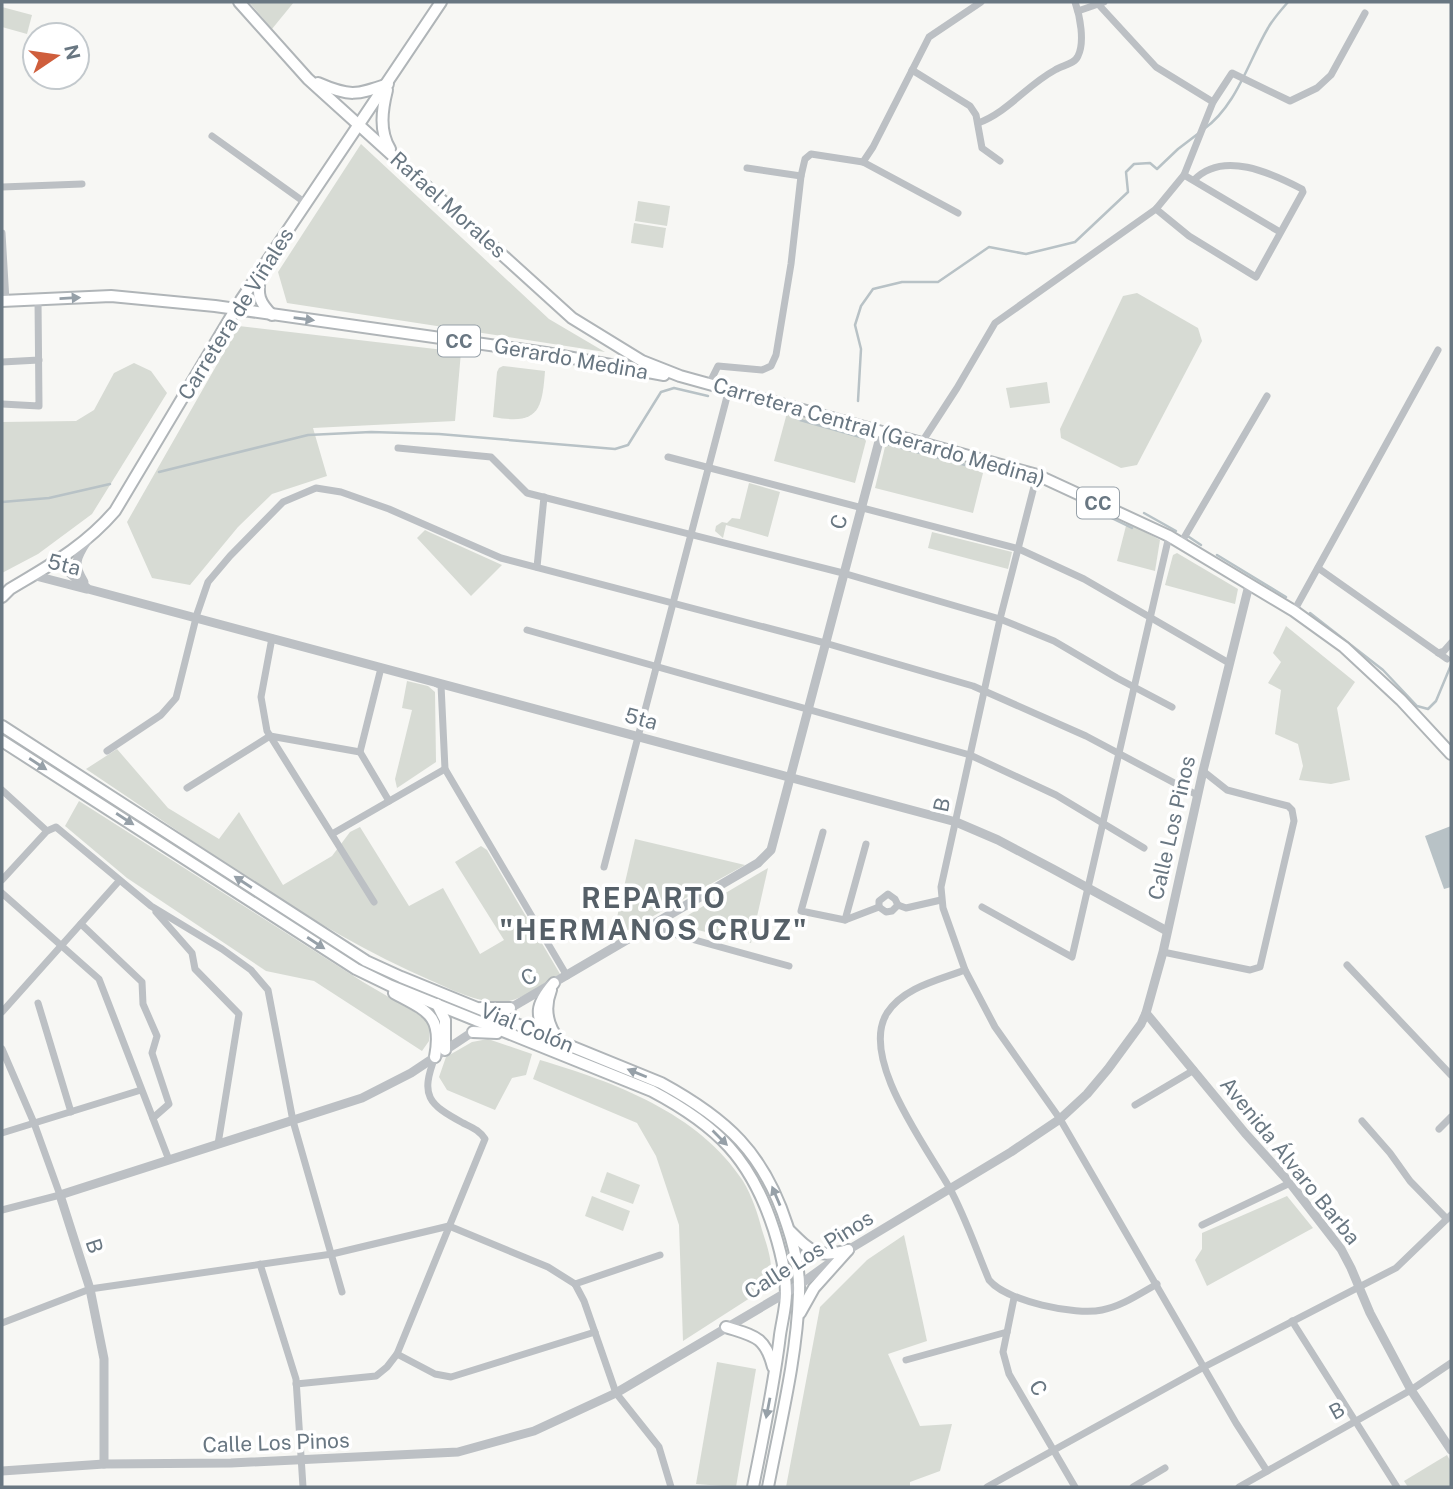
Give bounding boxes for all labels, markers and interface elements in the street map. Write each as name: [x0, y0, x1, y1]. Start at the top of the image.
north arrow: [21, 21, 91, 91]
text: N: [60, 42, 85, 62]
street label: Rafael Morales: [385, 146, 511, 263]
street label: Carretera de Viñales: [173, 223, 299, 404]
one-way arrow: [59, 293, 81, 304]
one-way arrow: [293, 314, 315, 325]
road number: CC: [438, 326, 480, 356]
street label: Gerardo Medina: [492, 333, 650, 384]
street label: Carretera Central (Gerardo Medina): [710, 372, 1048, 491]
road number: CC: [1077, 488, 1119, 518]
street label: C: [825, 512, 852, 532]
street label: 5ta: [45, 548, 83, 581]
street label: 5ta: [622, 702, 660, 735]
street label: Calle Los Pinos: [1143, 753, 1200, 902]
one-way arrow: [29, 757, 47, 771]
street label: B: [928, 795, 955, 814]
one-way arrow: [115, 813, 134, 826]
one-way arrow: [234, 876, 253, 889]
district label: REPARTO "HERMANOS CRUZ": [500, 881, 808, 946]
one-way arrow: [306, 936, 326, 949]
street label: C: [516, 962, 541, 991]
street label: Vial Colón: [477, 997, 578, 1058]
one-way arrow: [626, 1067, 647, 1078]
street label: Avenida Álvaro Barba: [1215, 1072, 1366, 1249]
one-way arrow: [712, 1130, 729, 1147]
one-way arrow: [771, 1185, 782, 1206]
street label: Calle Los Pinos: [740, 1205, 878, 1304]
street label: B: [80, 1235, 109, 1256]
street label: C: [1024, 1375, 1053, 1400]
street label: B: [1325, 1396, 1349, 1425]
one-way arrow: [762, 1397, 773, 1419]
street label: Calle Los Pinos: [202, 1427, 350, 1458]

